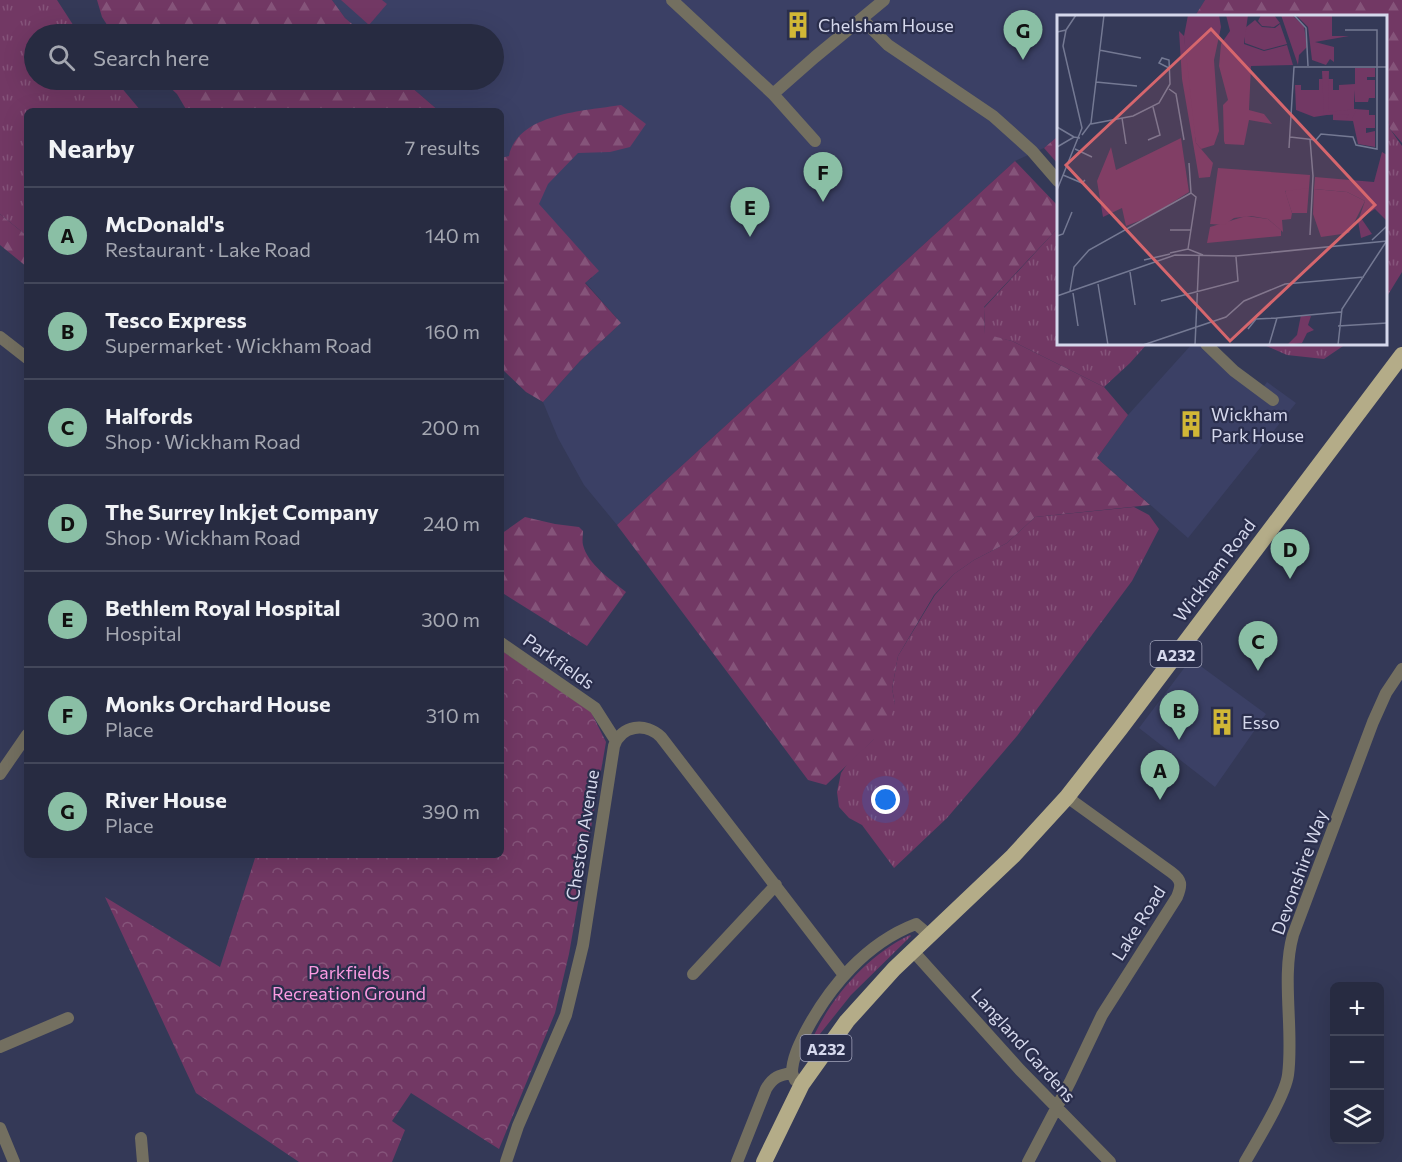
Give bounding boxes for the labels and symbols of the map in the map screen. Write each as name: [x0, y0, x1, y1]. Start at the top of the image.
building icon: Chelsham House: [783, 10, 813, 40]
pin: G: [1004, 10, 1042, 60]
place label: Chelsham House: [818, 14, 954, 36]
inset map: [1057, 15, 1387, 345]
pin: F: [804, 152, 842, 202]
pin: E: [730, 188, 770, 237]
place label: Wickham Park House: [1211, 403, 1304, 446]
building icon: Wickham Park House: [1176, 409, 1206, 439]
street label: Wickham Road: [1168, 514, 1260, 626]
pin: D: [1270, 530, 1310, 579]
pin: C: [1238, 622, 1278, 671]
street label: Parkfields: [519, 628, 599, 694]
road number: A232: [1150, 641, 1202, 667]
pin: B: [1160, 690, 1198, 740]
building icon: Esso: [1207, 707, 1237, 737]
place label: Esso: [1242, 711, 1280, 733]
pin: A: [1140, 750, 1180, 800]
street label: Cheston Avenue: [561, 768, 603, 902]
your location: [871, 785, 900, 814]
street label: Devonshire Way: [1266, 806, 1332, 938]
street label: Lake Road: [1106, 882, 1170, 964]
park label: Parkfields Recreation Ground: [272, 961, 426, 1004]
street label: Langland Gardens: [967, 983, 1081, 1107]
road number: A232: [800, 1035, 852, 1061]

